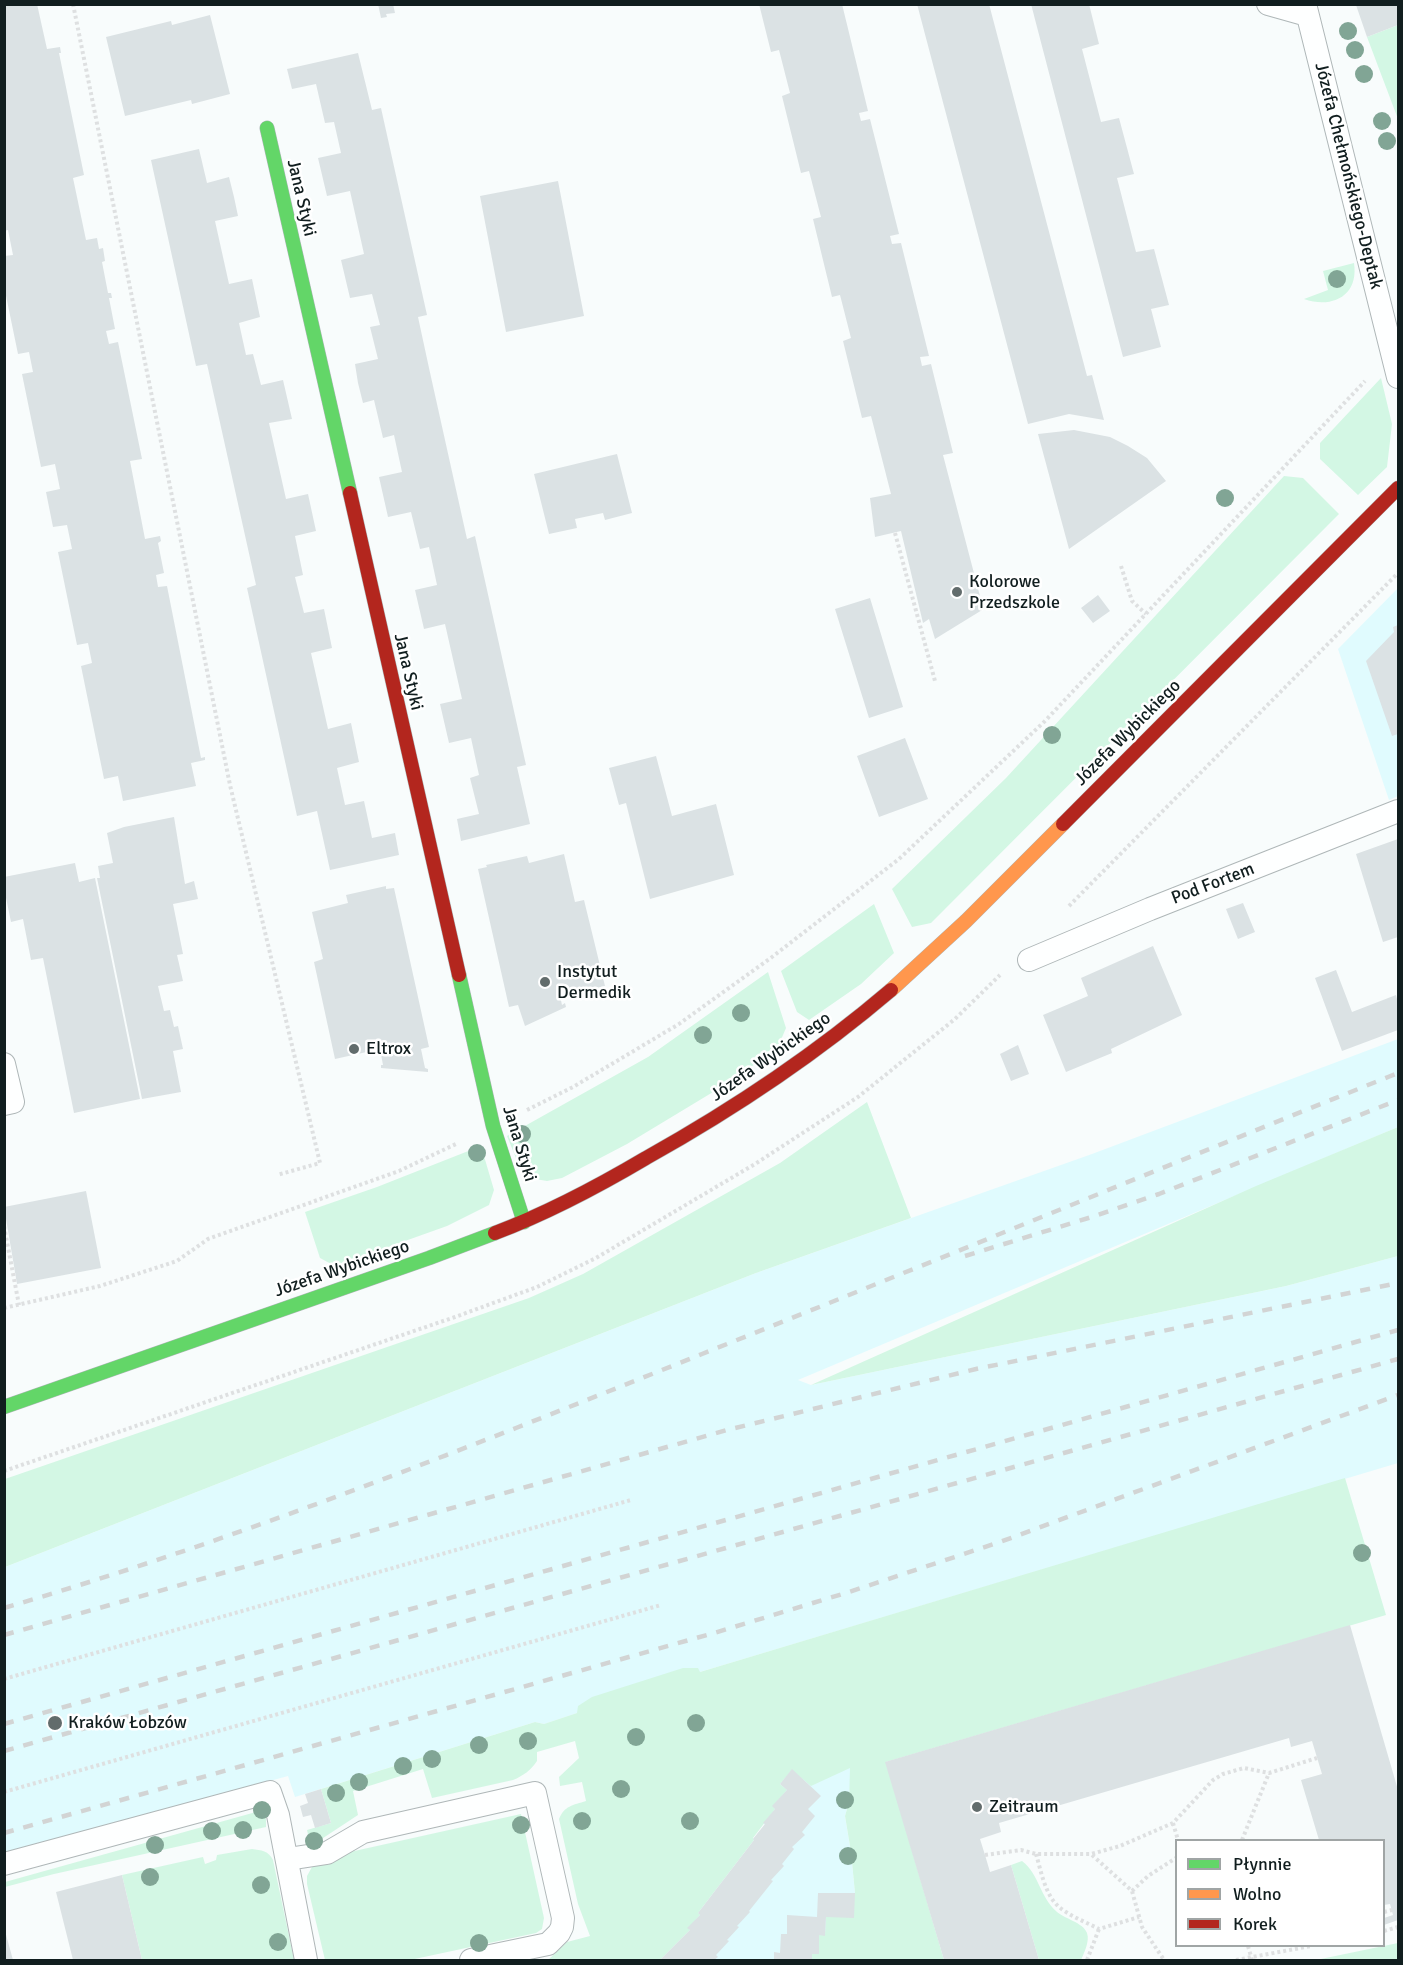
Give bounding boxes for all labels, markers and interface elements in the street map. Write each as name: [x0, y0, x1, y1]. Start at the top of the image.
street label: Józefa Chełmońskiego-Deptak: [1309, 60, 1387, 292]
street label: Jana Styki: [282, 157, 320, 239]
place label: Kolorowe Przedszkole: [969, 571, 1060, 614]
marker: Kolorowe Przedszkole: [950, 585, 964, 599]
street label: Jana Styki: [389, 631, 427, 713]
street label: Józefa Wybickiego: [1070, 675, 1186, 791]
street label: Pod Fortem: [1168, 858, 1258, 910]
place label: Instytut Dermedik: [557, 961, 631, 1004]
marker: Instytut Dermedik: [538, 975, 552, 989]
street label: Józefa Wybickiego: [707, 1008, 835, 1106]
place label: Eltrox: [366, 1038, 411, 1060]
marker: Eltrox: [347, 1042, 361, 1056]
street label: Jana Styki: [497, 1103, 541, 1185]
street label: Józefa Wybickiego: [272, 1236, 412, 1302]
place label: Kraków Łobzów: [68, 1712, 187, 1734]
marker: Kraków Łobzów: [46, 1714, 64, 1732]
place label: Zeitraum: [989, 1796, 1059, 1818]
marker: Zeitraum: [970, 1800, 984, 1814]
legend: [1175, 1839, 1385, 1947]
text: Płynnie: [1233, 1853, 1291, 1875]
text: Wolno: [1233, 1883, 1281, 1905]
text: Korek: [1233, 1913, 1277, 1935]

